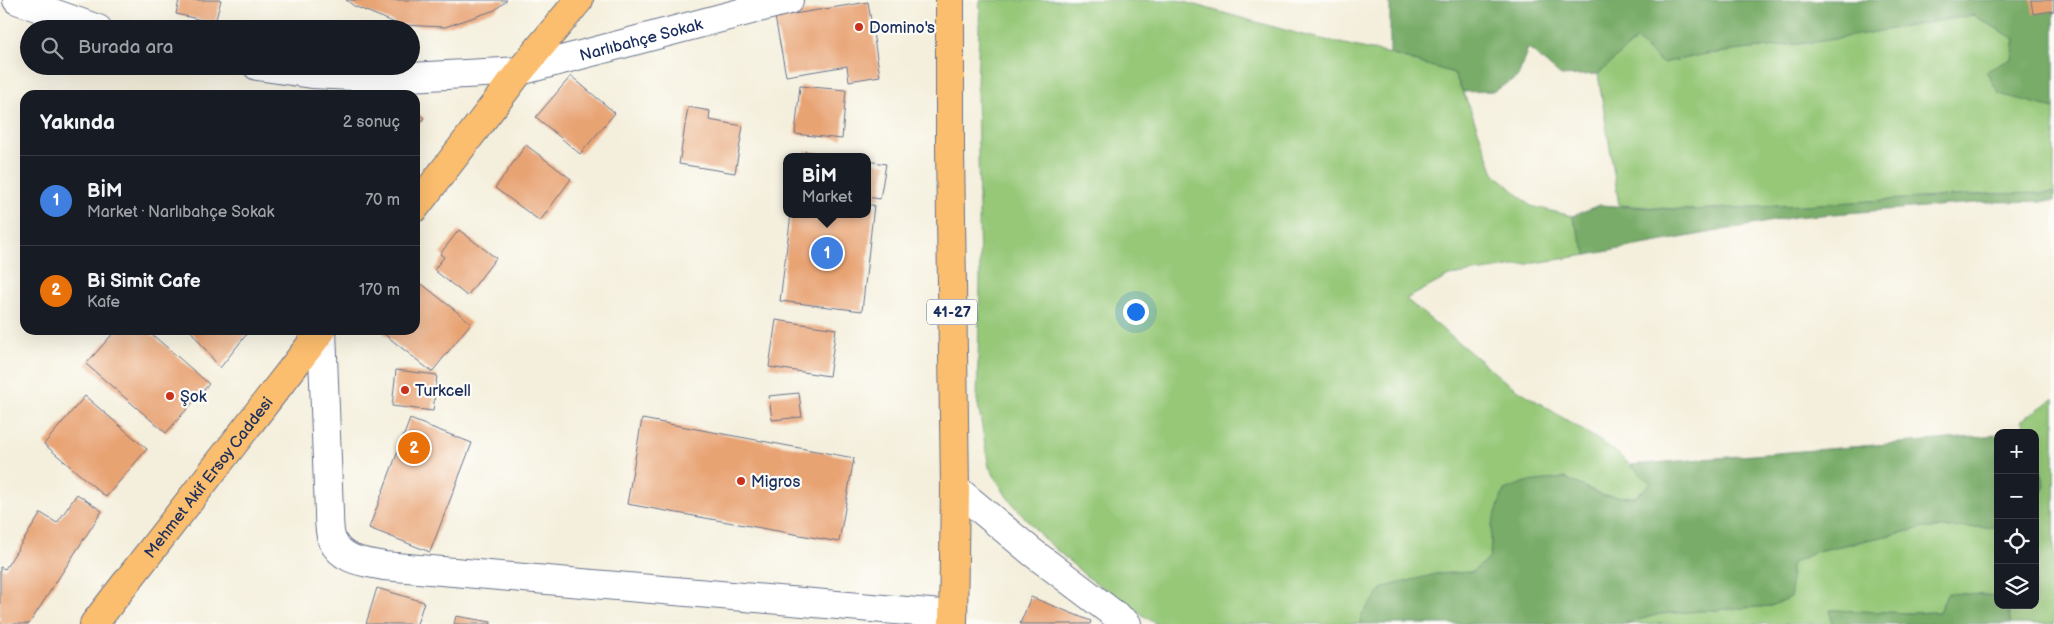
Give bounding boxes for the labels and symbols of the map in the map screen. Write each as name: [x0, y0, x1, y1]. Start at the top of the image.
street label: Narlıbahçe Sokak: [578, 15, 705, 66]
place label: Domino's: [869, 19, 935, 38]
marker: Domino's: [853, 21, 865, 33]
pin: 1: [811, 234, 843, 272]
your location: [1123, 299, 1149, 325]
road number: 41-27: [927, 300, 977, 324]
place label: Turkcell: [415, 382, 471, 401]
marker: Turkcell: [399, 384, 411, 396]
place label: Şok: [180, 388, 207, 407]
marker: Şok: [164, 390, 176, 402]
street label: Mehmet Akif Ersoy Caddesi: [141, 394, 278, 562]
pin: 2: [398, 429, 430, 467]
place label: Migros: [751, 473, 800, 492]
marker: Migros: [735, 475, 747, 487]

